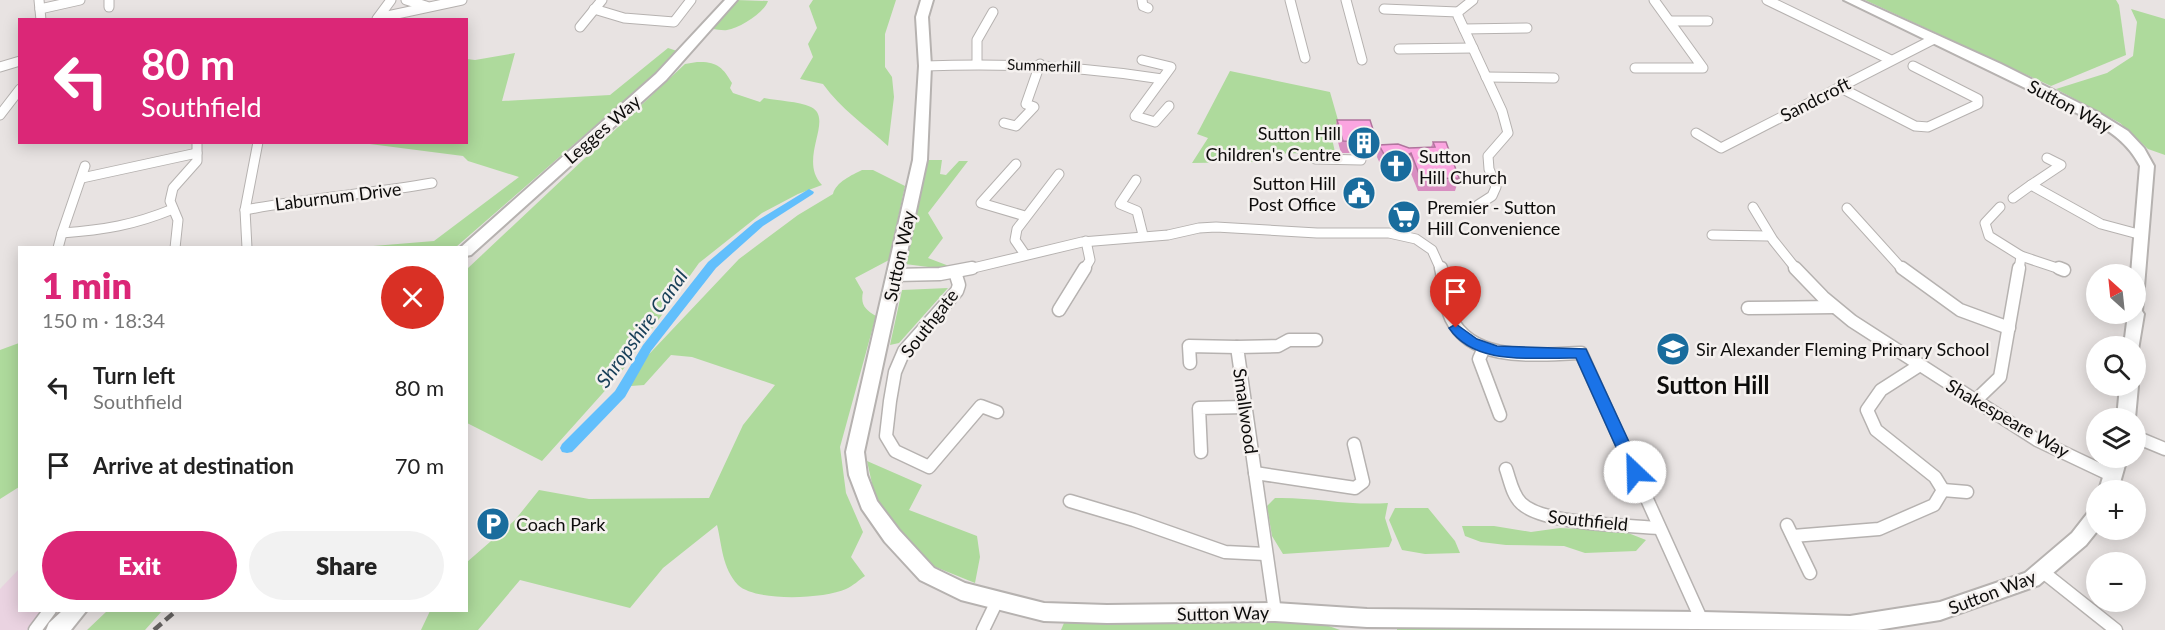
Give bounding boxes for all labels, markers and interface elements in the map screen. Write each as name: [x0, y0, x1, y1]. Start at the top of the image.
text: 80 m: [141, 39, 235, 89]
icon: left: [42, 42, 120, 120]
street label: Summerhill: [1007, 55, 1081, 75]
street label: Sandcroft: [1776, 72, 1854, 126]
street label: Sutton Way: [2024, 75, 2116, 138]
street label: Legges Way: [559, 89, 645, 168]
text: Southfield: [141, 90, 262, 123]
place label: Sutton Hill Children's Centre: [1205, 122, 1341, 165]
building icon: Sutton Hill Children's Centre: [1346, 125, 1382, 161]
place label: Sutton Hill Church: [1419, 145, 1507, 188]
church icon: Sutton Hill Church: [1378, 148, 1414, 184]
place label: Sutton Hill Post Office: [1248, 172, 1336, 215]
public building icon: Sutton Hill Post Office: [1341, 175, 1377, 211]
street label: Laburnum Drive: [274, 177, 402, 215]
place label: Premier - Sutton Hill Convenience: [1427, 196, 1560, 239]
supermarket icon: Premier - Sutton Hill Convenience: [1386, 199, 1422, 235]
street label: Sutton Way: [879, 208, 919, 303]
text: 1 min: [42, 263, 132, 307]
water label: Shropshire Canal: [590, 264, 692, 392]
north arrow: [2086, 264, 2146, 324]
map controls: [2086, 264, 2146, 612]
button: close: [381, 266, 444, 329]
pin: [1430, 266, 1481, 328]
icon: arrive: [1439, 275, 1472, 308]
street label: Southgate: [896, 284, 962, 362]
text: 150 m · 18:34: [42, 308, 165, 332]
school or university icon: Sir Alexander Fleming Primary School: [1655, 331, 1691, 367]
button: search: [2086, 336, 2146, 396]
place label: Sir Alexander Fleming Primary School: [1696, 338, 1989, 360]
text: Turn left: [93, 362, 175, 389]
street label: Smallwood: [1229, 367, 1263, 455]
district label: Sutton Hill: [1657, 370, 1769, 399]
icon: left: [42, 371, 75, 404]
text: 80 m: [395, 374, 444, 401]
street label: Shakespeare Way: [1942, 374, 2074, 463]
text: Southfield: [93, 389, 182, 413]
button: layers: [2086, 408, 2146, 468]
position arrow: [1603, 440, 1667, 504]
icon: arrive: [42, 449, 75, 482]
text: Arrive at destination: [93, 452, 294, 479]
text: 70 m: [395, 452, 444, 479]
button: +: [2086, 480, 2146, 540]
street label: Southfield: [1547, 505, 1629, 535]
parking icon: Coach Park: [475, 506, 511, 542]
place label: Coach Park: [516, 513, 606, 535]
button: Exit: [42, 531, 237, 600]
button: Share: [249, 531, 444, 600]
button: −: [2086, 552, 2146, 612]
street label: Sutton Way: [1945, 565, 2040, 619]
street label: Sutton Way: [1177, 601, 1270, 625]

